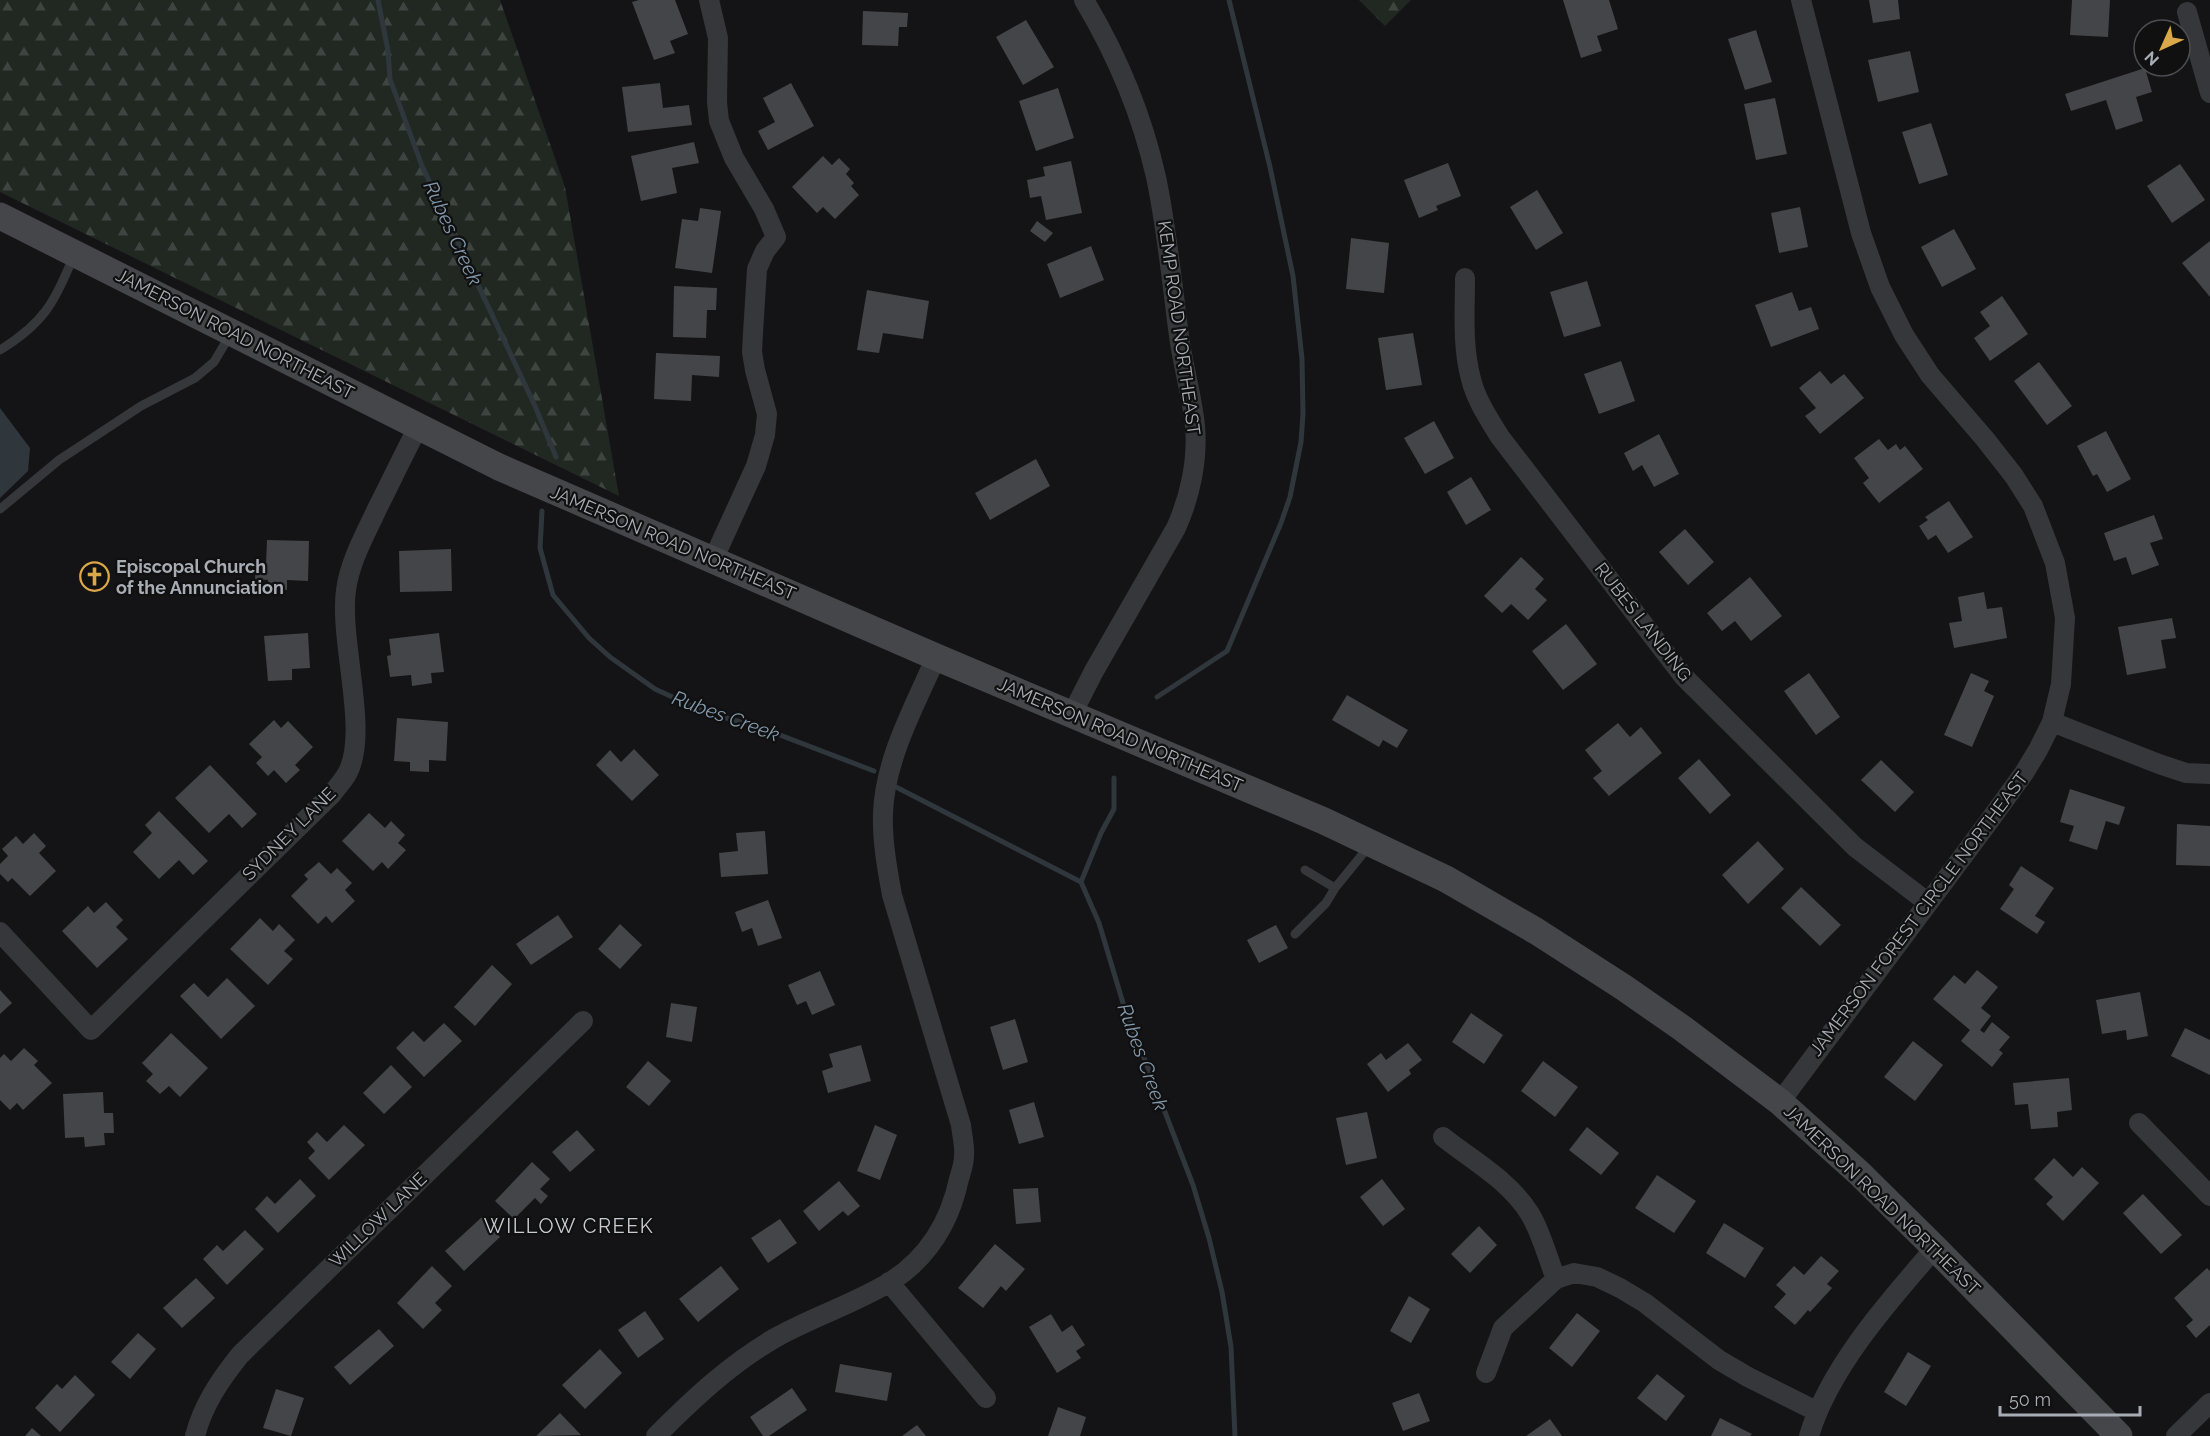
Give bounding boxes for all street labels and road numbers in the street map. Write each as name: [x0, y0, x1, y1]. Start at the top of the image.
street label: KEMP ROAD NORTHEAST: [1154, 219, 1205, 436]
street label: JAMERSON ROAD NORTHEAST: [113, 264, 358, 403]
street label: JAMERSON ROAD NORTHEAST: [547, 481, 799, 604]
street label: RUBES LANDING: [1591, 558, 1696, 685]
street label: JAMERSON ROAD NORTHEAST: [994, 673, 1246, 796]
street label: JAMERSON FOREST CIRCLE NORTHEAST: [1805, 768, 2032, 1060]
street label: SYDNEY LANE: [238, 783, 340, 885]
street label: JAMERSON ROAD NORTHEAST: [1780, 1100, 1985, 1299]
street label: WILLOW LANE: [325, 1168, 431, 1271]

